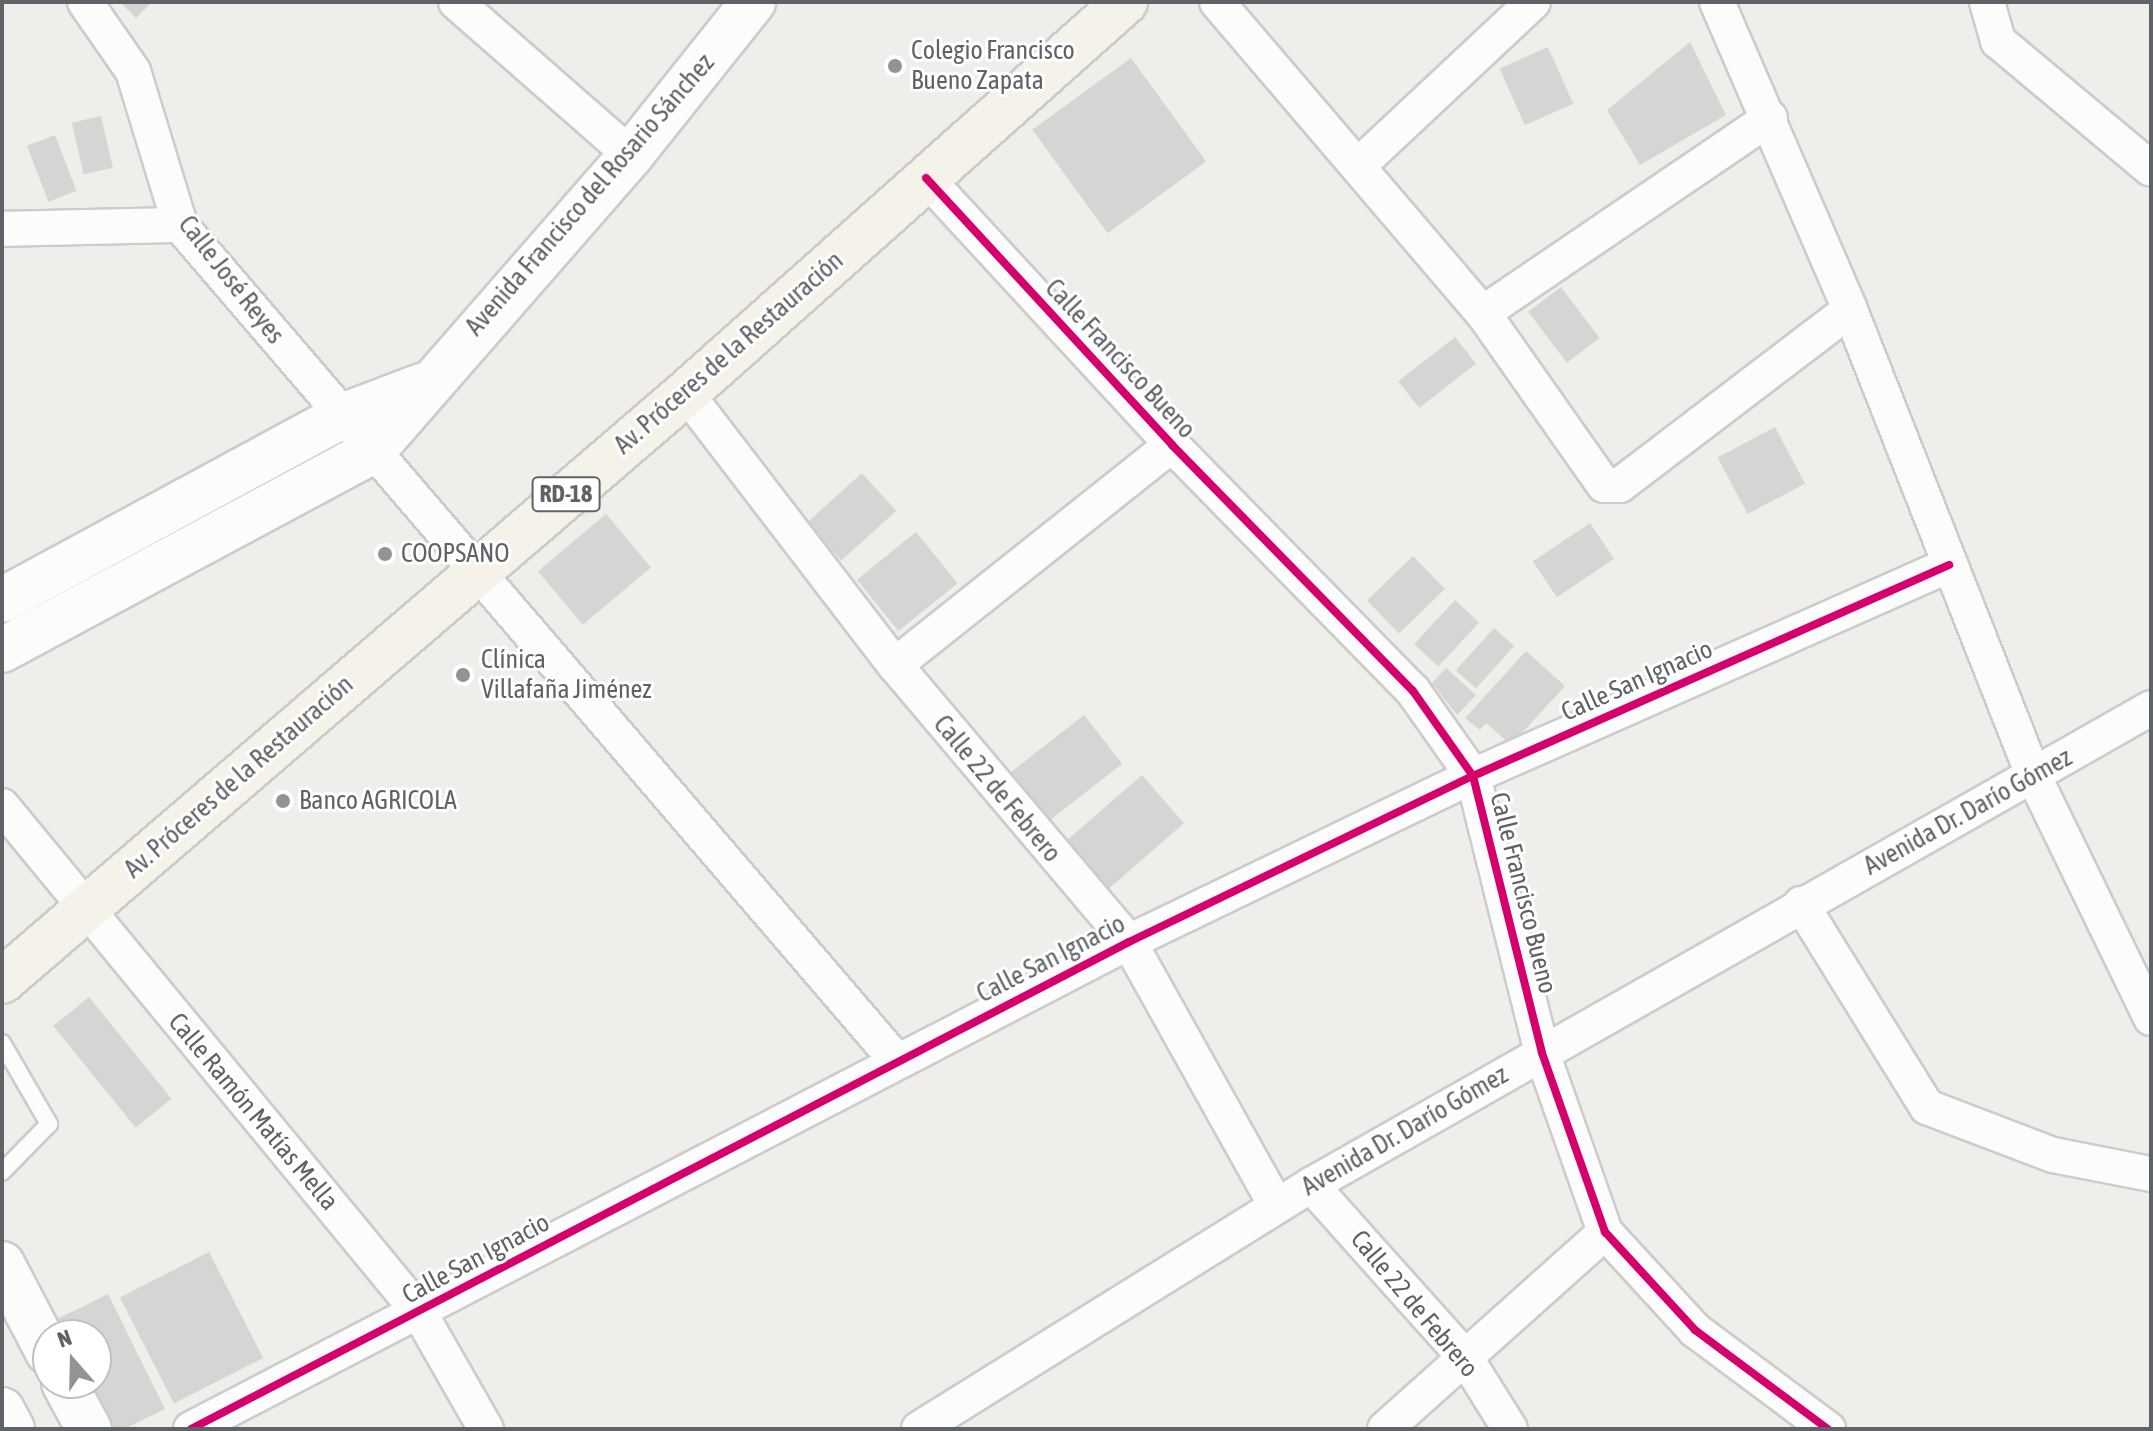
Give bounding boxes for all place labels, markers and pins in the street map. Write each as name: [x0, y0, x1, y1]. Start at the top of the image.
place label: Colegio Francisco Bueno Zapata: [911, 35, 1075, 96]
marker: Colegio Francisco Bueno Zapata: [886, 57, 904, 75]
place label: COOPSANO: [401, 538, 509, 570]
marker: COOPSANO: [376, 545, 394, 563]
place label: Clínica Villafaña Jiménez: [481, 644, 652, 706]
marker: Clínica Villafaña Jiménez: [452, 664, 474, 686]
place label: Banco AGRICOLA: [299, 785, 457, 817]
marker: Banco AGRICOLA: [274, 792, 292, 810]

